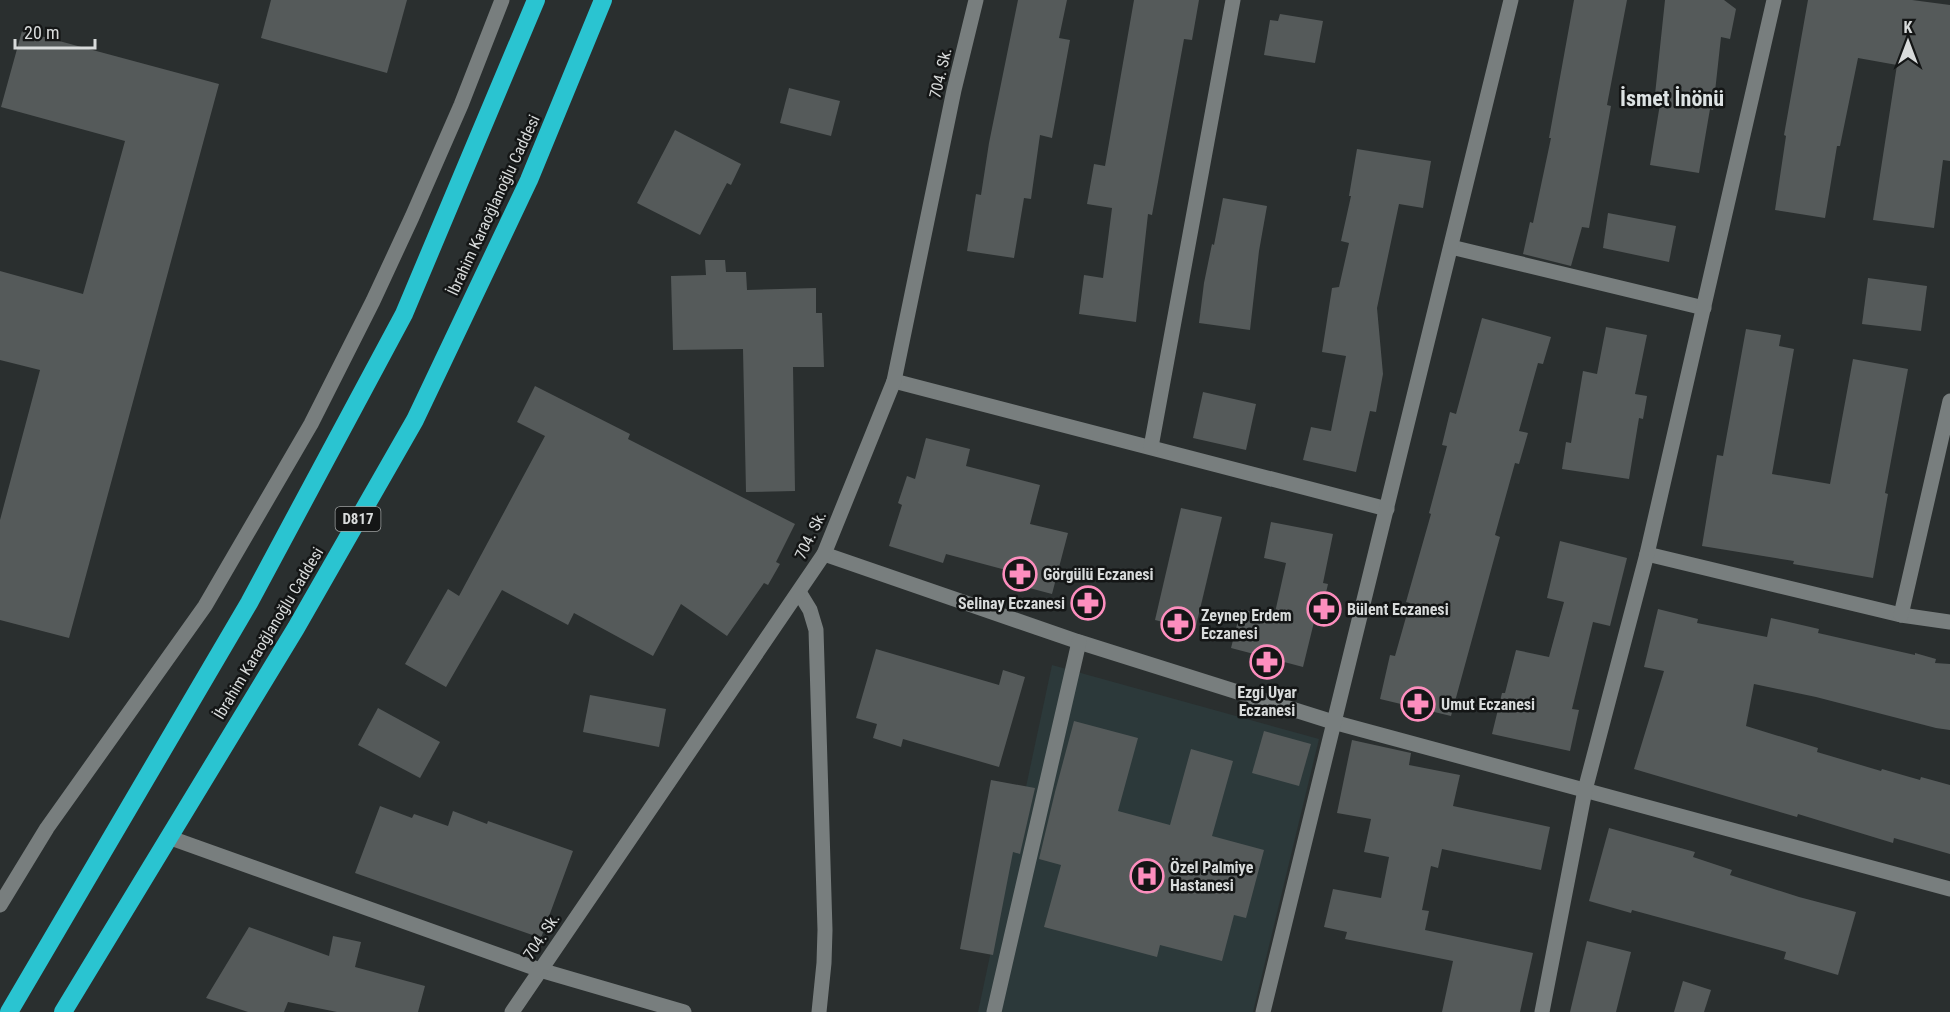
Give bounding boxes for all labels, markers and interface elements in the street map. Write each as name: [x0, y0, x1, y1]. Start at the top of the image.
scale bar: [15, 12, 94, 50]
north arrow: [1878, 12, 1938, 72]
text: K: [1904, 18, 1913, 37]
text: 20 m: [24, 22, 59, 43]
street label: 704. Sk.: [925, 46, 956, 100]
district label: İsmet İnönü: [1620, 86, 1724, 111]
street label: İbrahim Karaoğlanoğlu Caddesi: [443, 112, 544, 298]
road number: D817: [336, 507, 380, 531]
street label: 704. Sk.: [791, 508, 830, 562]
street label: İbrahim Karaoğlanoğlu Caddesi: [210, 544, 327, 723]
pharmacy icon: Görgülü Eczanesi: [1002, 556, 1038, 592]
place label: Görgülü Eczanesi: [1043, 565, 1154, 584]
pharmacy icon: Selinay Eczanesi: [1070, 585, 1106, 621]
pharmacy icon: Bülent Eczanesi: [1306, 591, 1342, 627]
place label: Selinay Eczanesi: [958, 594, 1065, 613]
place label: Bülent Eczanesi: [1347, 600, 1449, 619]
pharmacy icon: Zeynep Erdem Eczanesi: [1160, 606, 1196, 642]
place label: Zeynep Erdem Eczanesi: [1201, 606, 1292, 643]
pharmacy icon: Ezgi Uyar Eczanesi: [1249, 644, 1285, 680]
place label: Ezgi Uyar Eczanesi: [1237, 683, 1297, 720]
pharmacy icon: Umut Eczanesi: [1400, 686, 1436, 722]
place label: Umut Eczanesi: [1441, 695, 1535, 714]
hospital icon: Özel Palmiye Hastanesi: [1129, 858, 1165, 894]
place label: Özel Palmiye Hastanesi: [1170, 858, 1254, 895]
street label: 704. Sk.: [519, 910, 564, 963]

